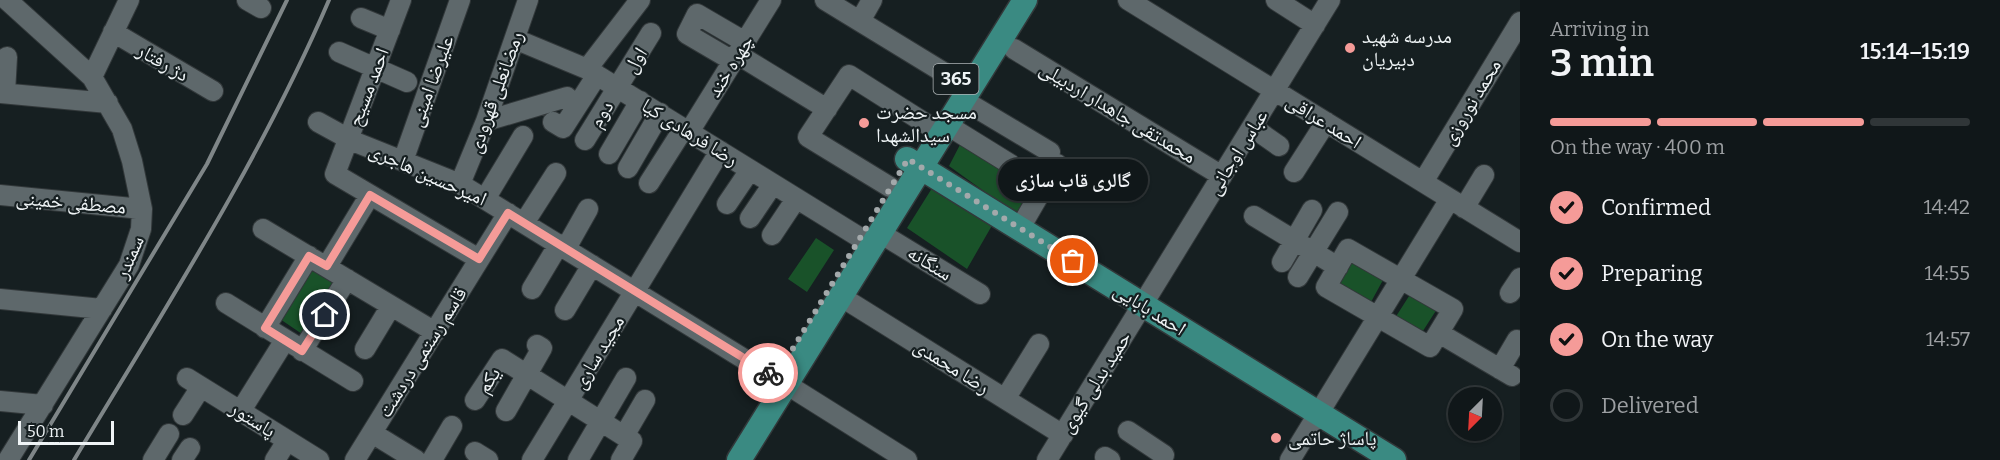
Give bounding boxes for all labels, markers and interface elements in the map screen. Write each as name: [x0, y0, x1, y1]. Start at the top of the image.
text: Arriving in: [1550, 17, 1649, 41]
place label: مدرسه شهید دبیریان: [1362, 24, 1452, 71]
street label: رمضانعلی قهرودی: [462, 28, 528, 156]
street label: چهره خند: [702, 30, 759, 101]
street label: علیرضا امینی: [403, 32, 459, 130]
street label: دژ رفتار: [132, 37, 193, 86]
text: 15:14–15:19: [1860, 38, 1970, 65]
text: 3 min: [1550, 40, 1654, 86]
marker: مدرسه شهید دبیریان: [1343, 41, 1357, 55]
street label: اول: [618, 43, 652, 77]
street label: احمد مسیح: [342, 44, 395, 130]
street label: محمد نوروزی: [1436, 55, 1506, 149]
street label: محمدتقی جاهدار اردبیلی: [1035, 56, 1201, 168]
road number: 365: [934, 64, 978, 94]
street label: احمد عراقی: [1282, 88, 1366, 154]
street label: رضا فرهادی کیا: [637, 93, 743, 171]
street label: دوم: [584, 96, 620, 133]
place label: مسجد حضرت سیدالشهدا: [876, 100, 977, 147]
street label: عباس اوجانی: [1201, 105, 1273, 199]
marker: مسجد حضرت سیدالشهدا: [857, 116, 871, 130]
text: On the way · 400 m: [1550, 135, 1725, 159]
street label: امیرحسین هاجری: [365, 137, 491, 211]
callout: گالری قاب سازی: [998, 159, 1148, 201]
text: گالری قاب سازی: [1015, 168, 1131, 192]
street label: مصطفی خمینی: [15, 185, 127, 219]
icon: check: [1550, 191, 1583, 224]
text: Confirmed: [1601, 194, 1711, 221]
text: 14:42: [1923, 195, 1970, 219]
street label: سمندر: [109, 232, 149, 283]
pin: [1047, 235, 1098, 286]
street label: سنگانه: [903, 240, 957, 286]
icon: bag: [1056, 244, 1089, 277]
icon: check: [1550, 257, 1583, 290]
text: Preparing: [1601, 260, 1703, 287]
text: 14:55: [1925, 261, 1970, 285]
street label: احمد بابایی: [1109, 277, 1191, 341]
street label: قاسم رستمی دردشت: [372, 282, 473, 423]
pin: [299, 289, 350, 340]
icon: home: [308, 298, 341, 331]
street label: مجید ساری: [567, 311, 629, 393]
icon: check: [1550, 323, 1583, 356]
street label: حمید بدلی گیوی: [1054, 326, 1136, 437]
text: On the way: [1601, 326, 1713, 353]
text: 14:57: [1926, 327, 1970, 351]
street label: رضا محمدی: [910, 333, 994, 399]
courier: [738, 343, 798, 403]
icon: bike: [752, 357, 785, 390]
street label: یکم: [471, 362, 507, 399]
north arrow: [1448, 387, 1502, 441]
map controls: [1448, 387, 1502, 441]
text: Delivered: [1601, 392, 1699, 419]
street label: پاستور: [225, 395, 280, 442]
scale bar: [18, 418, 114, 446]
text: 50 m: [27, 422, 64, 441]
place label: پاساژ حاتمی: [1288, 426, 1377, 450]
marker: پاساژ حاتمی: [1269, 431, 1283, 445]

